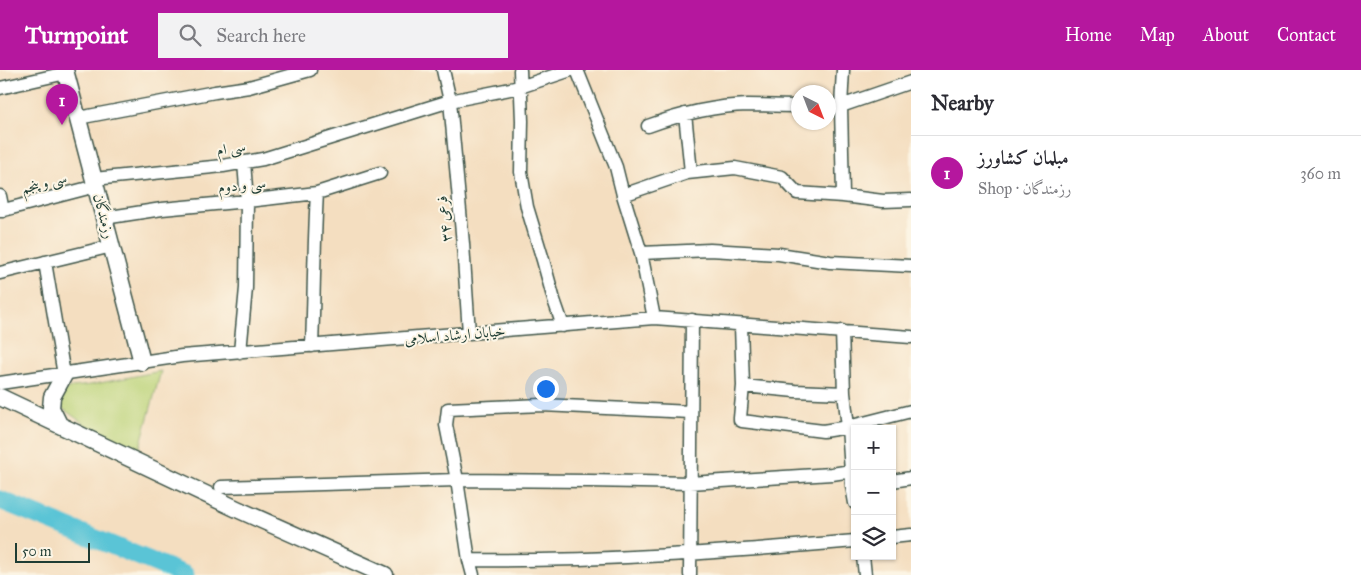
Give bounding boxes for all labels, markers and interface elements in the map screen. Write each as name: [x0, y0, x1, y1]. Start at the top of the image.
search box: [158, 13, 508, 58]
text: Turnpoint: [25, 20, 128, 50]
icon: search: [176, 21, 204, 49]
text: Search here: [216, 24, 306, 47]
text: Home: [1065, 24, 1112, 46]
text: Map: [1140, 24, 1175, 46]
text: About: [1203, 24, 1249, 46]
text: Contact: [1277, 24, 1336, 46]
pin: 1: [46, 84, 78, 125]
north arrow: [791, 85, 836, 130]
text: Nearby: [931, 90, 994, 116]
street label: سی ام: [215, 137, 248, 163]
text: مبلمان کشاورز: [978, 146, 1069, 169]
text: 1: [944, 164, 950, 183]
text: 360 m: [1300, 164, 1341, 183]
street label: سی و پنجم: [19, 168, 70, 203]
street label: سی و دوم: [217, 174, 267, 200]
text: Shop · رزمندگان: [978, 179, 1071, 198]
street label: رزمندگان: [89, 192, 119, 240]
street label: فرعی ۳۴: [433, 195, 456, 243]
street label: خیابان ارشاد اسلامی: [404, 322, 506, 348]
your location: [533, 376, 559, 402]
map controls: [851, 425, 896, 560]
button: +: [851, 425, 896, 470]
button: −: [851, 470, 896, 515]
button: layers: [851, 515, 896, 560]
scale bar: [15, 540, 90, 563]
text: 50 m: [22, 543, 51, 560]

